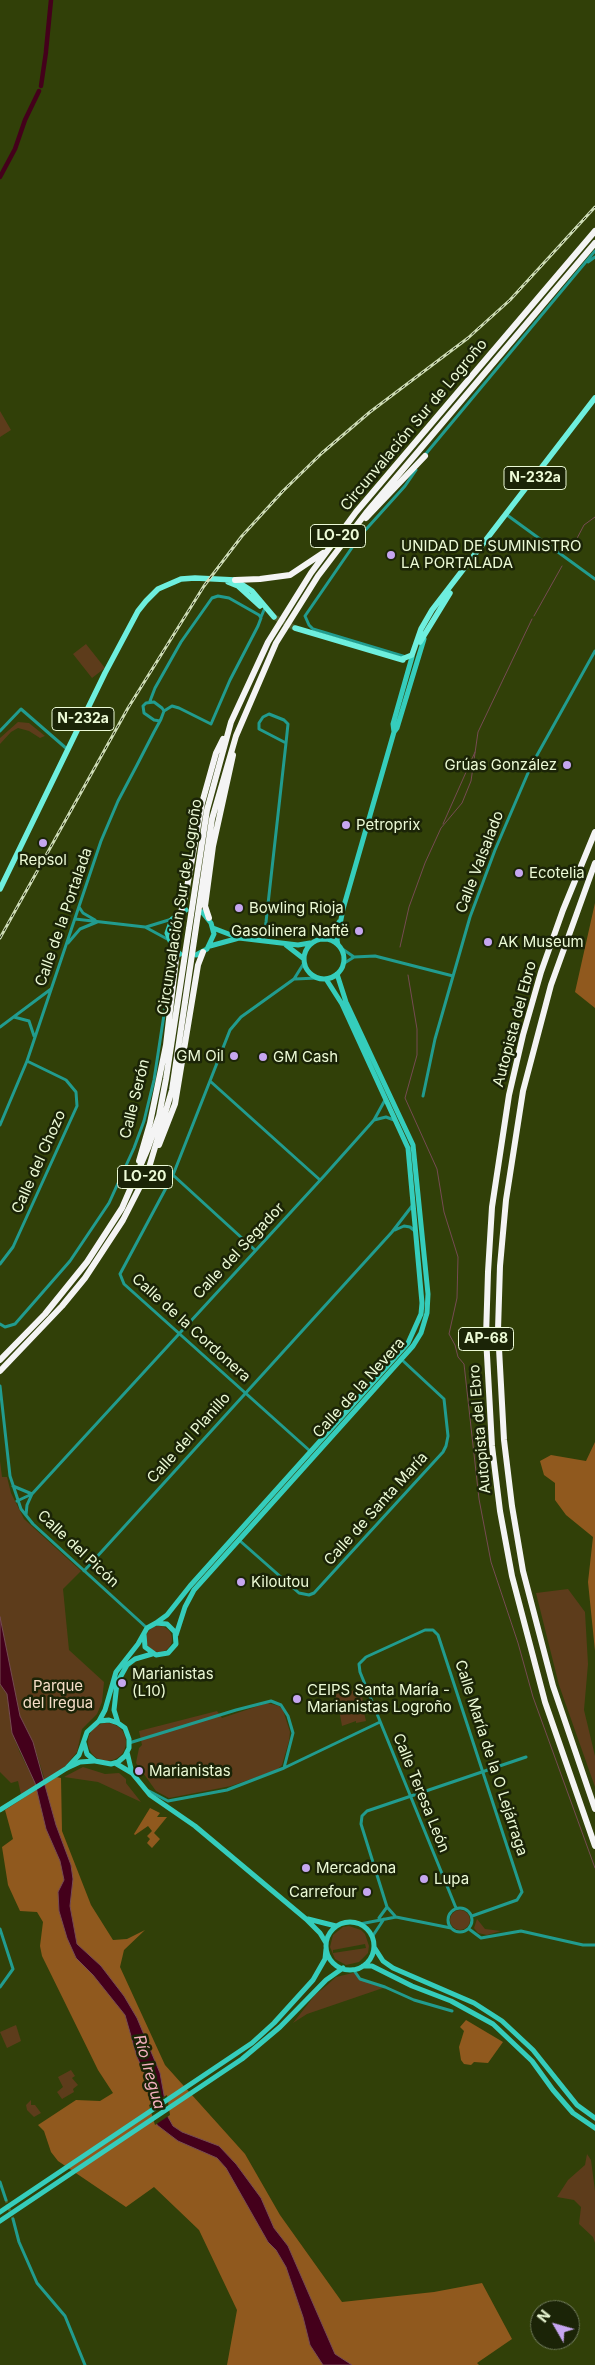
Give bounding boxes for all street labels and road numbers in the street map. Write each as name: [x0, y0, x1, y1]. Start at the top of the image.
street label: Circunvalación Sur de Logroño: [337, 335, 491, 515]
road number: N-232a: [504, 466, 566, 489]
road number: LO-20: [310, 524, 366, 548]
road number: N-232a: [52, 708, 114, 731]
street label: Circunvalación Sur de Logroño: [154, 798, 206, 1016]
street label: Calle Valsalado: [452, 808, 508, 916]
street label: Calle de la Portalada: [32, 845, 96, 989]
street label: Autopista del Ebro: [490, 959, 540, 1089]
street label: Calle Serón: [116, 1057, 154, 1141]
street label: Calle del Chozo: [8, 1108, 70, 1216]
road number: LO-20: [118, 1166, 172, 1188]
street label: Calle del Segador: [190, 1199, 288, 1303]
street label: Calle de la Cordonera: [128, 1270, 254, 1386]
road number: AP-68: [458, 1328, 514, 1350]
street label: Calle de la Nevera: [309, 1334, 409, 1442]
street label: Autopista del Ebro: [465, 1364, 495, 1494]
street label: Calle del Planillo: [144, 1389, 234, 1487]
street label: Calle de Santa María: [320, 1449, 432, 1569]
street label: Calle del Picón: [33, 1507, 123, 1591]
street label: Calle María de la O Lejárraga: [451, 1658, 531, 1858]
street label: Calle Teresa León: [389, 1731, 453, 1855]

